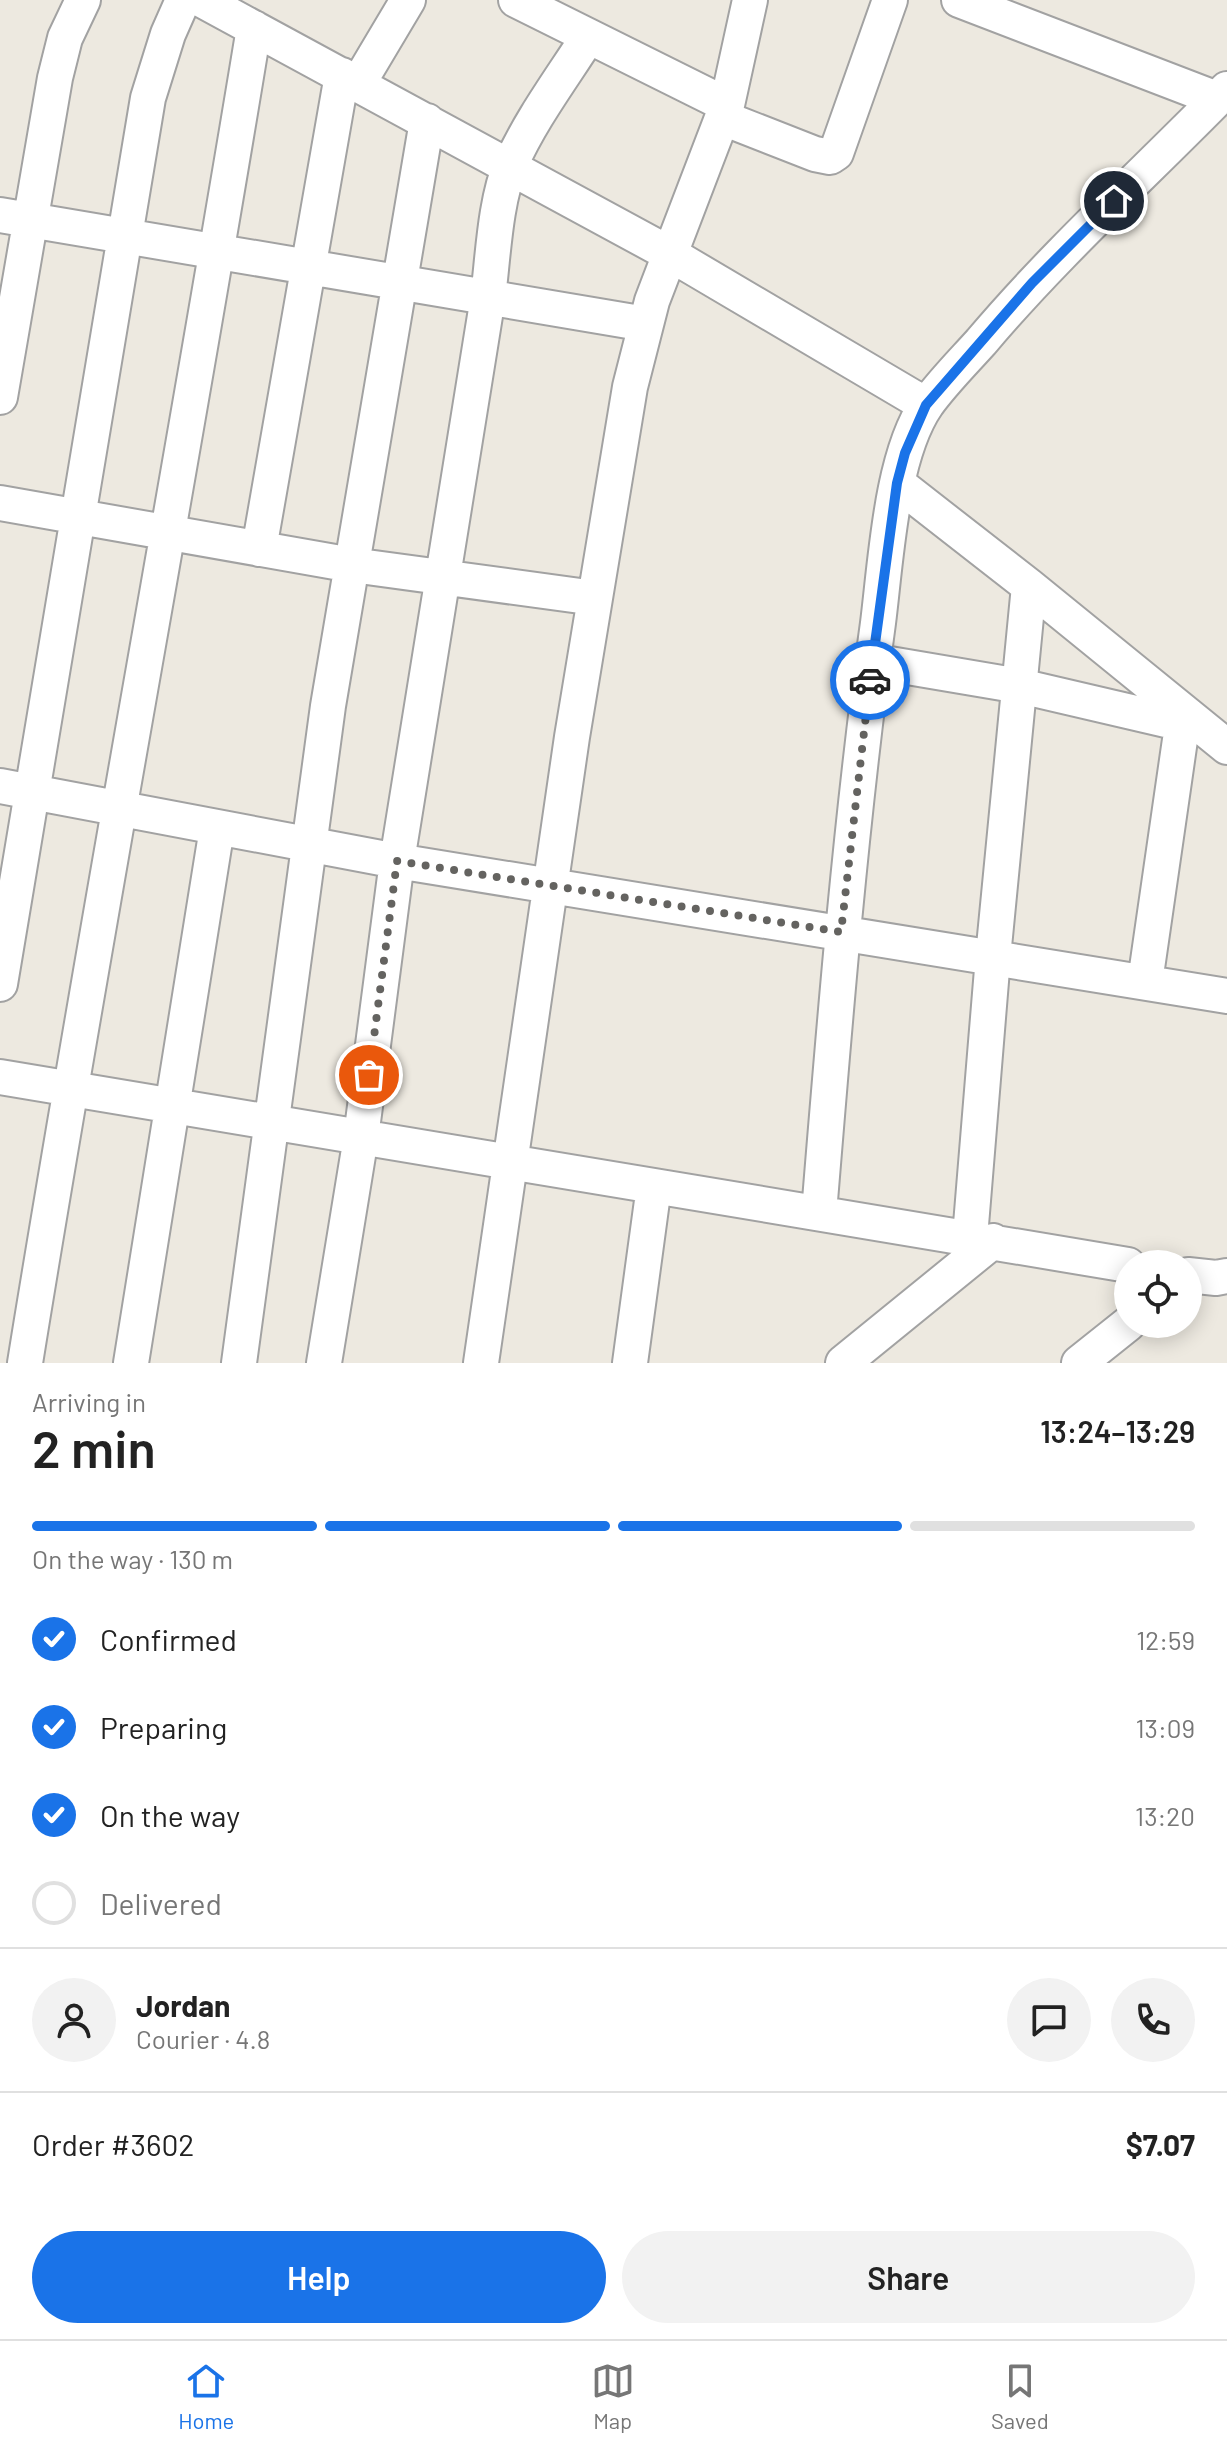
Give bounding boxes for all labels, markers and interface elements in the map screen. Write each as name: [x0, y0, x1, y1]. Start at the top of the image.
pin: [1080, 167, 1148, 235]
icon: home: [1092, 179, 1136, 223]
courier: [830, 640, 910, 720]
icon: car: [848, 658, 892, 702]
pin: [335, 1041, 403, 1109]
icon: bag: [347, 1053, 391, 1097]
map controls: [1114, 1250, 1202, 1338]
button: locate: [1114, 1250, 1202, 1338]
text: Arriving in: [32, 1386, 146, 1417]
text: 13:24–13:29: [1040, 1413, 1195, 1449]
text: 2 min: [32, 1416, 156, 1478]
text: On the way · 130 m: [32, 1543, 233, 1574]
icon: check: [32, 1617, 76, 1661]
text: Confirmed: [100, 1621, 237, 1657]
text: 12:59: [1136, 1624, 1195, 1655]
icon: check: [32, 1705, 76, 1749]
text: Preparing: [100, 1709, 227, 1745]
text: 13:09: [1135, 1712, 1195, 1743]
icon: check: [32, 1793, 76, 1837]
text: On the way: [100, 1797, 240, 1833]
text: 13:20: [1135, 1800, 1195, 1831]
text: Delivered: [100, 1885, 222, 1921]
button: person: [32, 1978, 116, 2062]
button: chat: [1007, 1978, 1091, 2062]
button: phone: [1111, 1978, 1195, 2062]
text: Jordan: [136, 1987, 231, 2023]
text: Courier · 4.8: [136, 2023, 270, 2054]
text: Order #3602: [32, 2126, 194, 2162]
text: $7.07: [1126, 2126, 1195, 2162]
button: Help: [32, 2231, 606, 2323]
button: Share: [622, 2231, 1195, 2323]
tab: Home: [178, 2359, 234, 2433]
tab: Map: [591, 2359, 635, 2433]
tab: Saved: [991, 2359, 1049, 2433]

